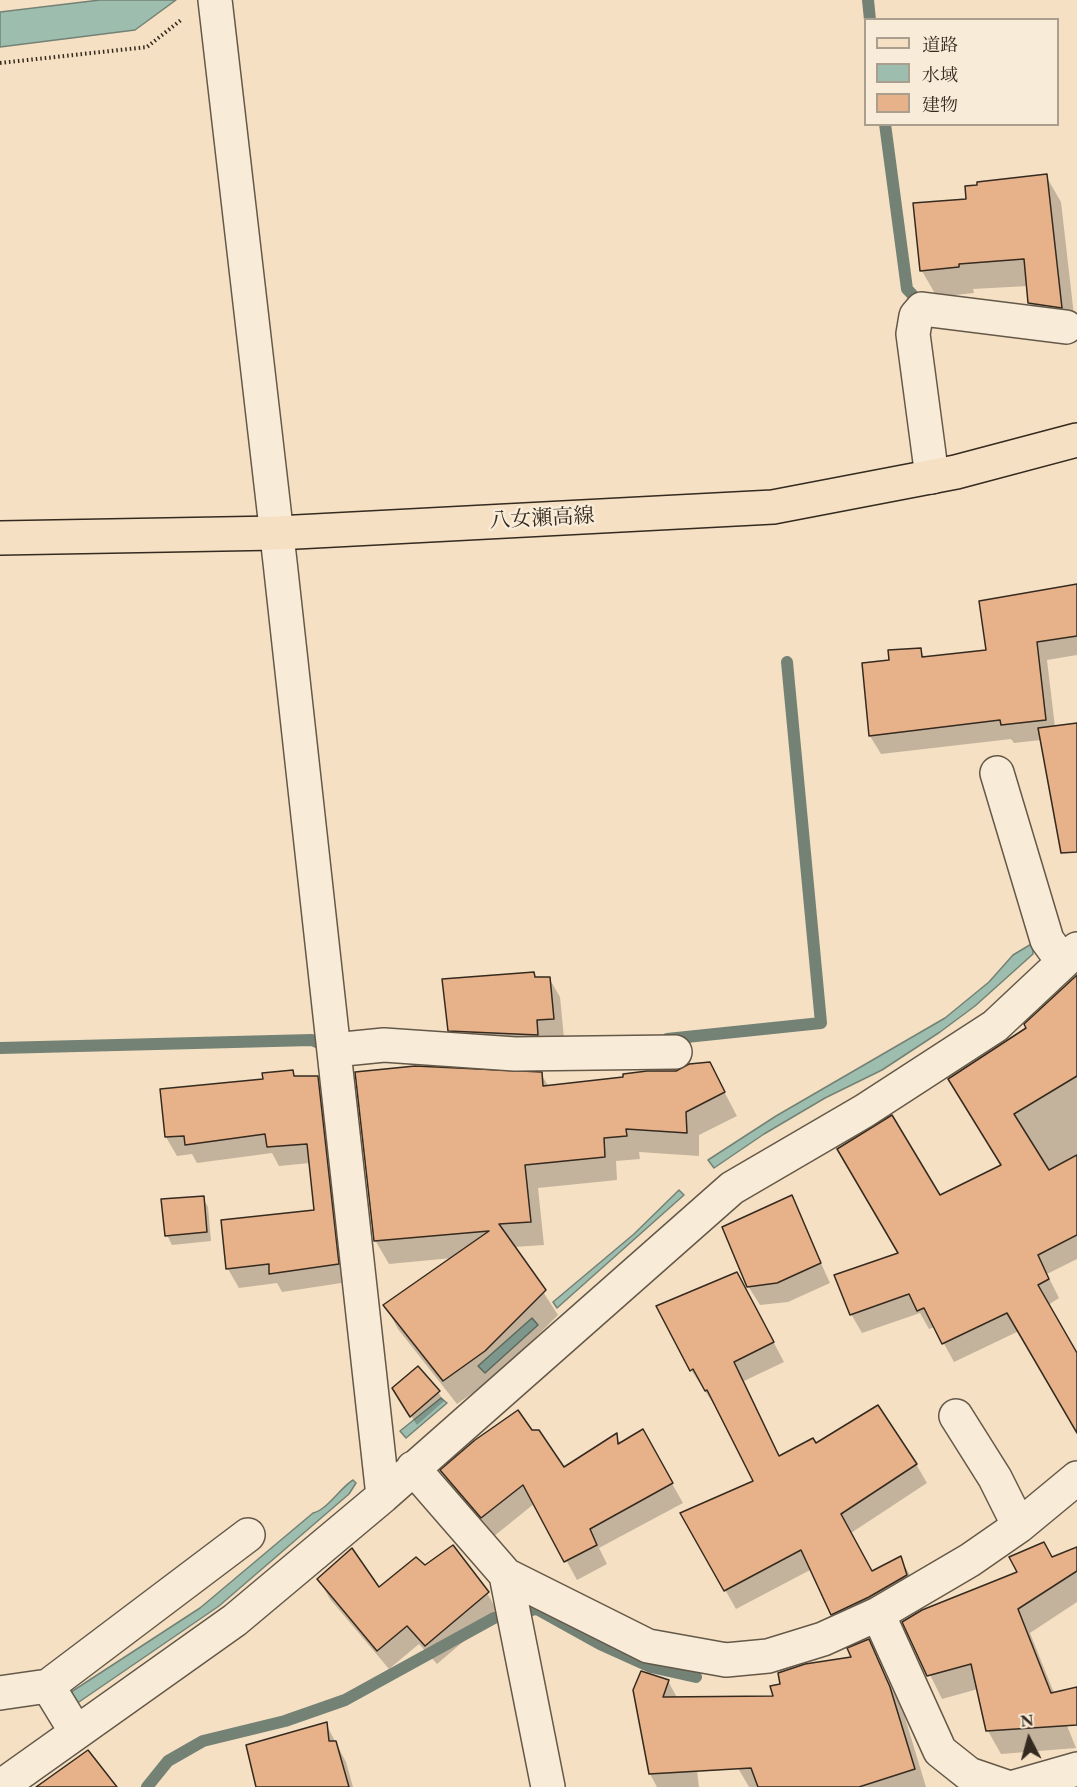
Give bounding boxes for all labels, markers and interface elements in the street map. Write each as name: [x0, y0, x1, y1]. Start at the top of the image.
legend: [864, 18, 1059, 126]
text: 道路: [922, 33, 958, 56]
text: 水域: [922, 63, 958, 86]
text: 建物: [922, 93, 958, 116]
street label: 八女瀬高線: [489, 504, 595, 534]
north arrow: [999, 1709, 1059, 1769]
text: N: [1020, 1709, 1035, 1732]

